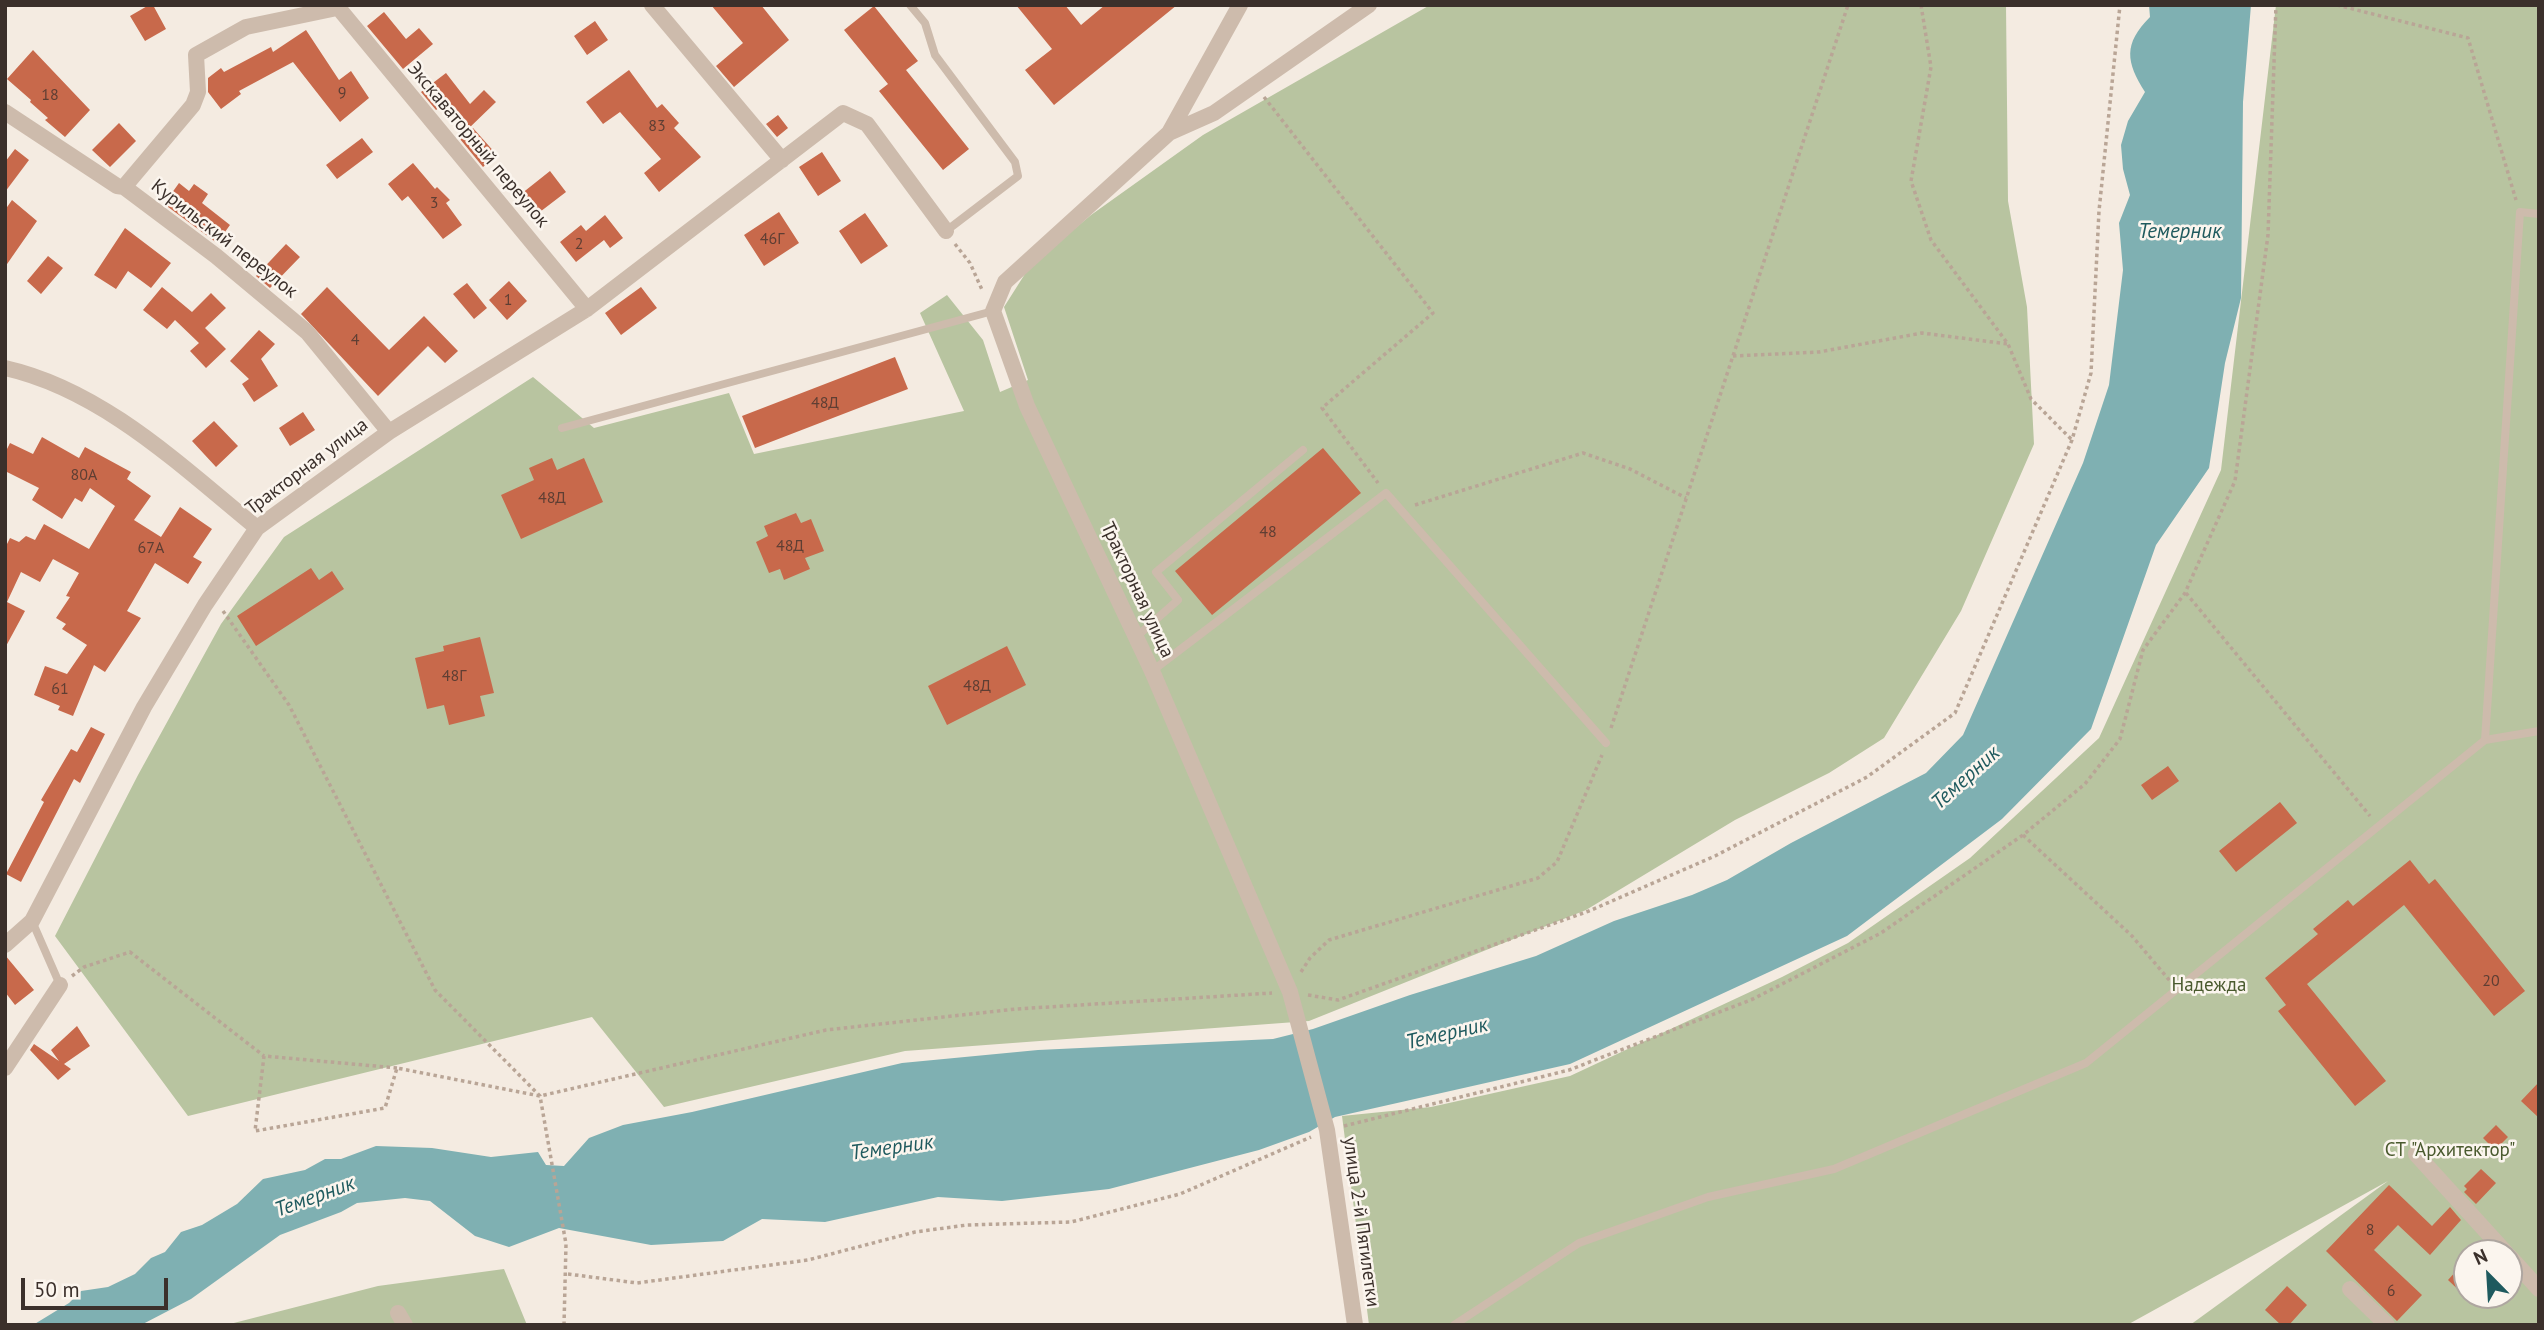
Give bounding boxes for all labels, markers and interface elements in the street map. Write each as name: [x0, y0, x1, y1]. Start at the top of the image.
street label: Экскаваторный переулок: [402, 58, 554, 232]
house number: 9: [338, 83, 346, 103]
house number: 18: [41, 85, 59, 105]
house number: 83: [648, 116, 666, 136]
street label: Курильский переулок: [146, 175, 302, 303]
house number: 3: [430, 193, 438, 213]
water label: Темерник: [2138, 219, 2222, 245]
house number: 46Г: [760, 229, 784, 249]
house number: 2: [575, 234, 583, 254]
house number: 1: [504, 290, 512, 310]
house number: 4: [351, 330, 359, 350]
house number: 48Д: [811, 393, 839, 413]
street label: Тракторная улица: [241, 414, 373, 520]
house number: 80А: [71, 465, 97, 485]
house number: 48Д: [538, 488, 566, 508]
street label: Тракторная улица: [1096, 519, 1178, 661]
house number: 48: [1259, 522, 1277, 542]
house number: 48Д: [776, 536, 804, 556]
house number: 67А: [138, 538, 164, 558]
house number: 48Г: [442, 666, 466, 686]
house number: 48Д: [963, 676, 991, 696]
house number: 61: [51, 679, 69, 699]
water label: Темерник: [1927, 741, 2005, 815]
house number: 20: [2482, 971, 2500, 991]
park label: Надежда: [2172, 975, 2246, 997]
water label: Темерник: [1404, 1012, 1490, 1056]
water label: Темерник: [849, 1130, 935, 1166]
street label: улица 2-й Пятилетки: [1338, 1135, 1384, 1309]
park label: СТ "Архитектор": [2385, 1140, 2515, 1162]
water label: Темерник: [271, 1171, 359, 1223]
house number: 8: [2366, 1220, 2374, 1240]
north arrow: [2453, 1239, 2523, 1309]
text: N: [2470, 1243, 2491, 1270]
scale bar: [24, 1264, 172, 1308]
text: 50 m: [34, 1276, 80, 1303]
house number: 6: [2387, 1281, 2395, 1301]

